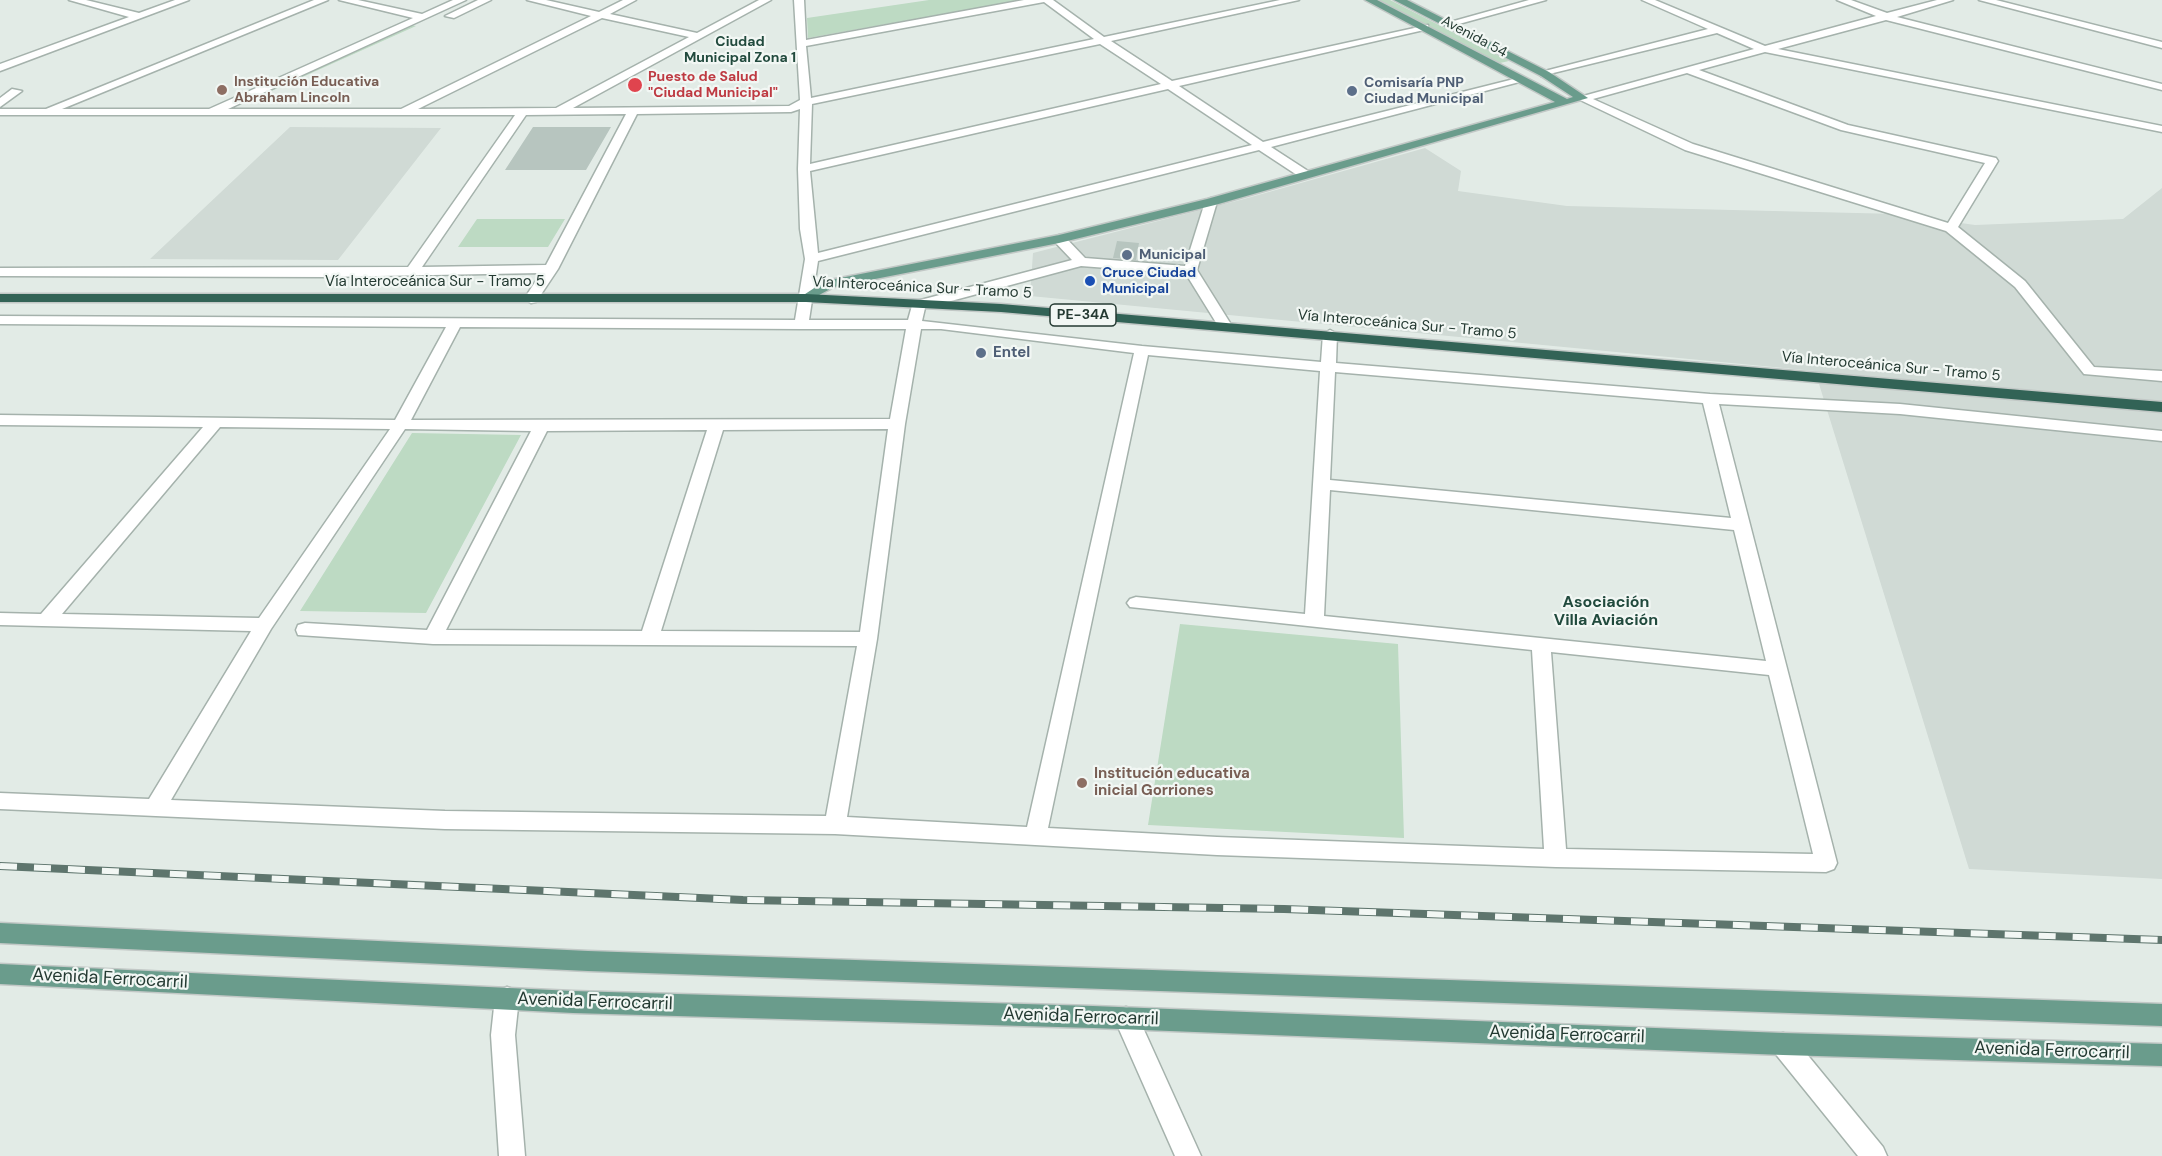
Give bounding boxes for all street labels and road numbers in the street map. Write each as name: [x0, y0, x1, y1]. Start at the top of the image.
street label: Avenida 54: [1438, 13, 1510, 61]
street label: Vía Interoceánica Sur - Tramo 5: [325, 273, 545, 291]
street label: Vía Interoceánica Sur - Tramo 5: [812, 273, 1032, 303]
road number: PE-34A: [1050, 304, 1116, 326]
street label: Vía Interoceánica Sur - Tramo 5: [1297, 306, 1517, 344]
street label: Vía Interoceánica Sur - Tramo 5: [1781, 348, 2001, 386]
street label: Avenida Ferrocarril: [32, 964, 188, 994]
street label: Avenida Ferrocarril: [517, 988, 673, 1016]
street label: Avenida Ferrocarril: [1003, 1003, 1159, 1031]
street label: Avenida Ferrocarril: [1489, 1021, 1645, 1049]
street label: Avenida Ferrocarril: [1974, 1037, 2130, 1065]

